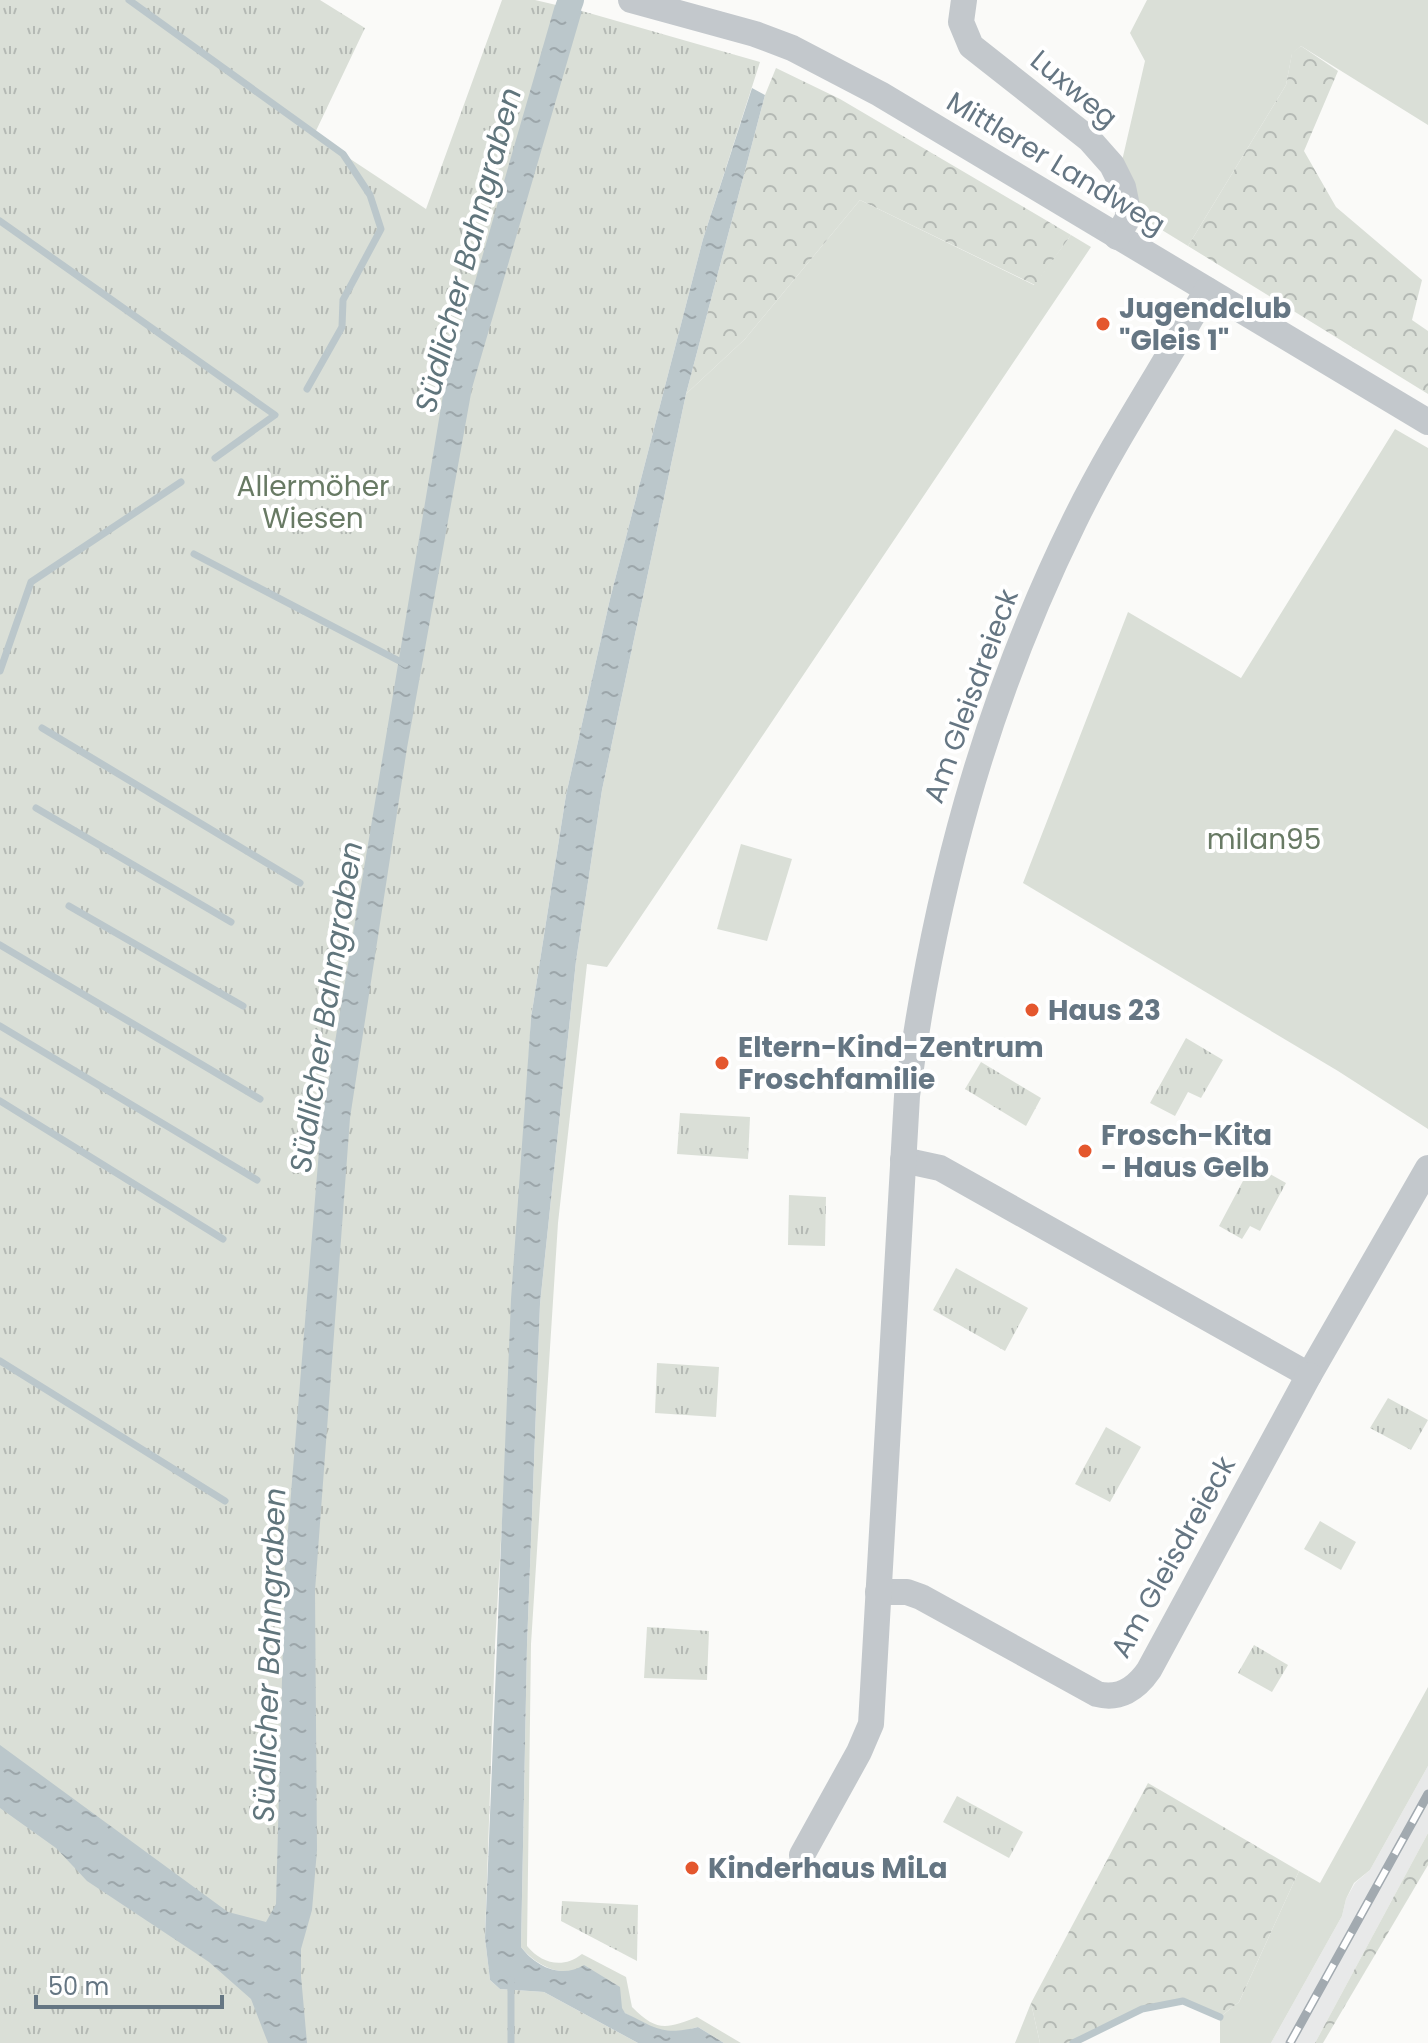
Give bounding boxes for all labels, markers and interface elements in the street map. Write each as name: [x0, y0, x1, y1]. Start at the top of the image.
street label: Luxweg: [1022, 41, 1126, 137]
street label: Mittlerer Landweg: [939, 82, 1173, 244]
water label: Südlicher Bahngraben: [404, 83, 532, 417]
place label: Jugendclub "Gleis 1": [1119, 289, 1291, 360]
marker: Jugendclub "Gleis 1": [1094, 315, 1112, 333]
park label: Allermöher Wiesen: [237, 467, 389, 538]
street label: Am Gleisdreieck: [914, 583, 1028, 808]
park label: milan95: [1207, 820, 1321, 859]
water label: Südlicher Bahngraben: [279, 838, 373, 1176]
place label: Haus 23: [1048, 991, 1161, 1030]
marker: Haus 23: [1023, 1001, 1041, 1019]
place label: Eltern-Kind-Zentrum Froschfamilie: [738, 1028, 1044, 1099]
marker: Eltern-Kind-Zentrum Froschfamilie: [713, 1054, 731, 1072]
place label: Frosch-Kita - Haus Gelb: [1101, 1116, 1272, 1187]
marker: Frosch-Kita - Haus Gelb: [1076, 1142, 1094, 1160]
street label: Am Gleisdreieck: [1101, 1449, 1245, 1665]
water label: Südlicher Bahngraben: [242, 1487, 296, 1823]
place label: Kinderhaus MiLa: [708, 1849, 948, 1888]
marker: Kinderhaus MiLa: [683, 1859, 701, 1877]
scale bar: [36, 1959, 222, 2009]
text: 50 m: [48, 1970, 109, 2003]

